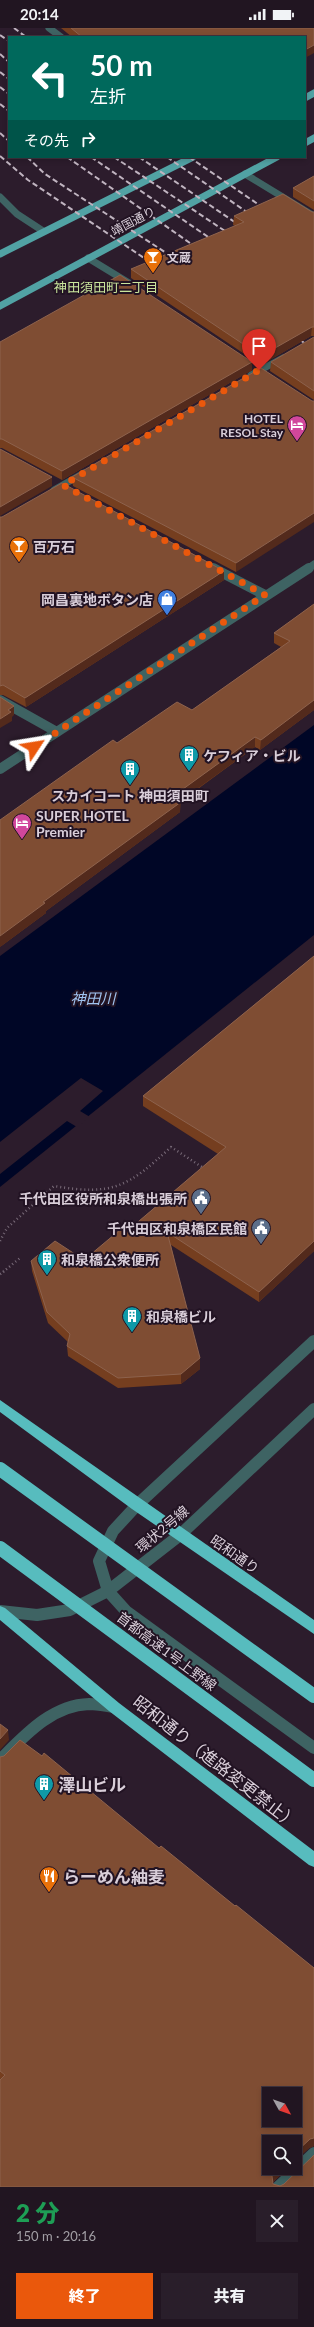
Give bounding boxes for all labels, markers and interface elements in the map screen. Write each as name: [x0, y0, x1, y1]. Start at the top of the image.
text: 20:14: [20, 5, 59, 23]
text: 50 m: [90, 48, 153, 82]
icon: left: [24, 52, 76, 104]
text: 左折: [90, 85, 126, 107]
icon: right: [77, 128, 99, 150]
text: その先: [24, 131, 69, 149]
street label: 靖国通り: [108, 203, 158, 239]
bar icon: 文蔵: [142, 246, 164, 274]
place label: 文蔵: [167, 250, 191, 265]
district label: 神田須田町二丁目: [54, 279, 158, 295]
pin: [242, 329, 276, 370]
icon: arrive: [248, 335, 270, 357]
place label: HOTEL RESOL Stay: [220, 411, 284, 440]
hotel icon: HOTEL RESOL Stay: [286, 414, 308, 442]
bar icon: 百万石: [8, 535, 30, 563]
place label: 百万石: [33, 538, 75, 555]
shop icon: 岡昌裏地ボタン店: [156, 588, 178, 616]
place label: 岡昌裏地ボタン店: [41, 591, 153, 608]
position arrow: [13, 726, 55, 768]
building icon: ケフィア・ビル: [178, 744, 200, 772]
place label: ケフィア・ビル: [203, 747, 301, 764]
building icon: スカイコート 神田須田町: [119, 758, 141, 786]
place label: スカイコート 神田須田町: [51, 787, 209, 804]
place label: SUPER HOTEL Premier: [36, 807, 129, 840]
hotel icon: SUPER HOTEL Premier: [11, 812, 33, 840]
water label: 神田川: [70, 989, 117, 1007]
public building icon: 千代田区役所和泉橋出張所: [190, 1187, 212, 1215]
place label: 千代田区役所和泉橋出張所: [19, 1190, 187, 1207]
public building icon: 千代田区和泉橋区民館: [250, 1217, 272, 1245]
place label: 千代田区和泉橋区民館: [107, 1220, 247, 1237]
building icon: 和泉橋公衆便所: [36, 1248, 58, 1276]
place label: 和泉橋公衆便所: [61, 1251, 159, 1268]
building icon: 和泉橋ビル: [121, 1305, 143, 1333]
place label: 和泉橋ビル: [146, 1308, 216, 1325]
street label: 環状2号線: [132, 1502, 192, 1556]
street label: 昭和通り: [207, 1531, 263, 1577]
street label: 首都高速1号上野線: [114, 1608, 220, 1694]
street label: 昭和通り（進路変更禁止）: [129, 1691, 303, 1833]
building icon: 澤山ビル: [33, 1773, 55, 1801]
place label: 澤山ビル: [58, 1774, 126, 1795]
restaurant icon: らーめん紬麦: [38, 1865, 60, 1893]
place label: らーめん紬麦: [63, 1866, 165, 1887]
north arrow: [262, 2087, 302, 2127]
map controls: [262, 2087, 302, 2175]
button: search: [262, 2135, 302, 2175]
text: 2 分: [16, 2198, 59, 2227]
button: close: [256, 2200, 298, 2242]
text: 150 m · 20:16: [16, 2228, 96, 2244]
button: 終了: [16, 2273, 153, 2319]
button: 共有: [161, 2273, 298, 2319]

